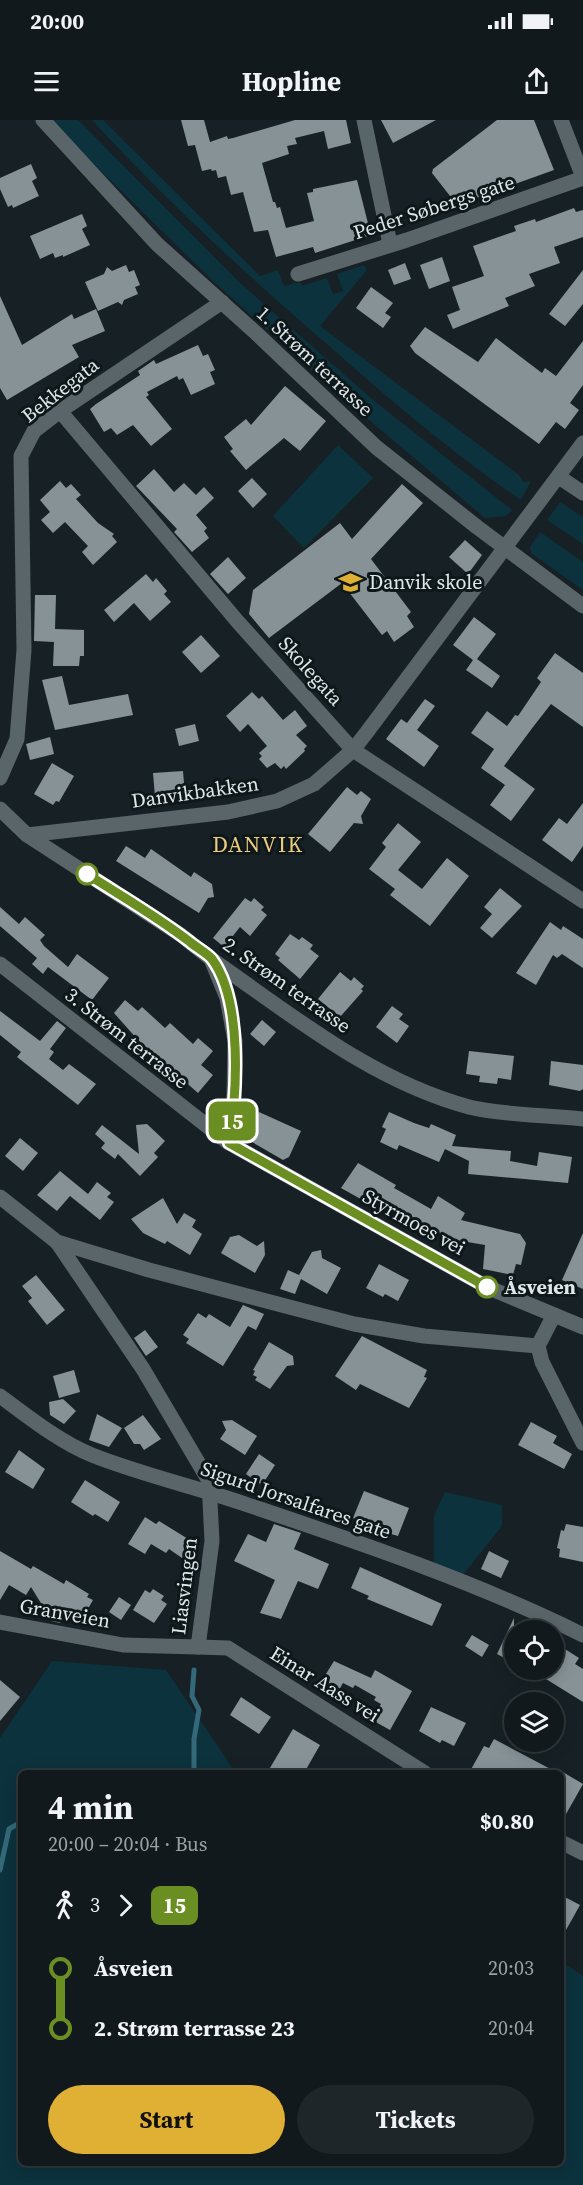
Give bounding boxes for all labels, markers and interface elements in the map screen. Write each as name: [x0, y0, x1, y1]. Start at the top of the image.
text: 20:00: [30, 6, 84, 36]
text: Hopline: [242, 63, 341, 100]
icon: menu: [30, 65, 63, 98]
icon: share: [520, 65, 553, 98]
street label: Peder Søbergs gate: [350, 168, 518, 246]
street label: 1. Strøm terrasse: [251, 300, 379, 422]
street label: Bekkegata: [15, 350, 105, 429]
place label: Danvik skole: [369, 568, 482, 596]
school or university icon: Danvik skole: [338, 569, 364, 595]
street label: Skolegata: [272, 630, 350, 712]
street label: Danvikbakken: [130, 769, 260, 815]
district label: DANVIK: [212, 829, 304, 859]
unlabelled marker: [76, 863, 98, 885]
street label: 2. Strøm terrasse: [217, 930, 357, 1040]
street label: 3. Strøm terrasse: [59, 981, 195, 1095]
line badge: 15: [205, 1102, 259, 1140]
text: 15: [221, 1107, 243, 1136]
street label: Styrmoes vei: [358, 1182, 471, 1262]
place label: Åsveien: [504, 1273, 576, 1301]
marker: Åsveien: [476, 1276, 498, 1298]
street label: Sigurd Jorsalfares gate: [197, 1454, 395, 1546]
street label: Liasvingen: [164, 1536, 204, 1636]
street label: Granveien: [17, 1591, 113, 1635]
map controls: [504, 1620, 564, 1752]
button: locate: [504, 1620, 564, 1680]
street label: Einar Aass vei: [265, 1639, 385, 1729]
button: layers: [504, 1692, 564, 1752]
text: 4 min: [48, 1785, 134, 1830]
text: $0.80: [480, 1806, 534, 1836]
text: 20:00 – 20:04 · Bus: [48, 1830, 207, 1858]
icon: walk: [48, 1889, 81, 1922]
icon: forward: [109, 1889, 142, 1922]
text: 3: [90, 1891, 100, 1919]
text: 15: [163, 1891, 186, 1920]
text: Åsveien: [94, 1953, 173, 1983]
text: 20:03: [488, 1954, 534, 1982]
text: 2. Strøm terrasse 23: [94, 2013, 295, 2043]
text: 20:04: [488, 2014, 534, 2042]
button: Start: [48, 2085, 285, 2154]
button: Tickets: [297, 2085, 534, 2154]

